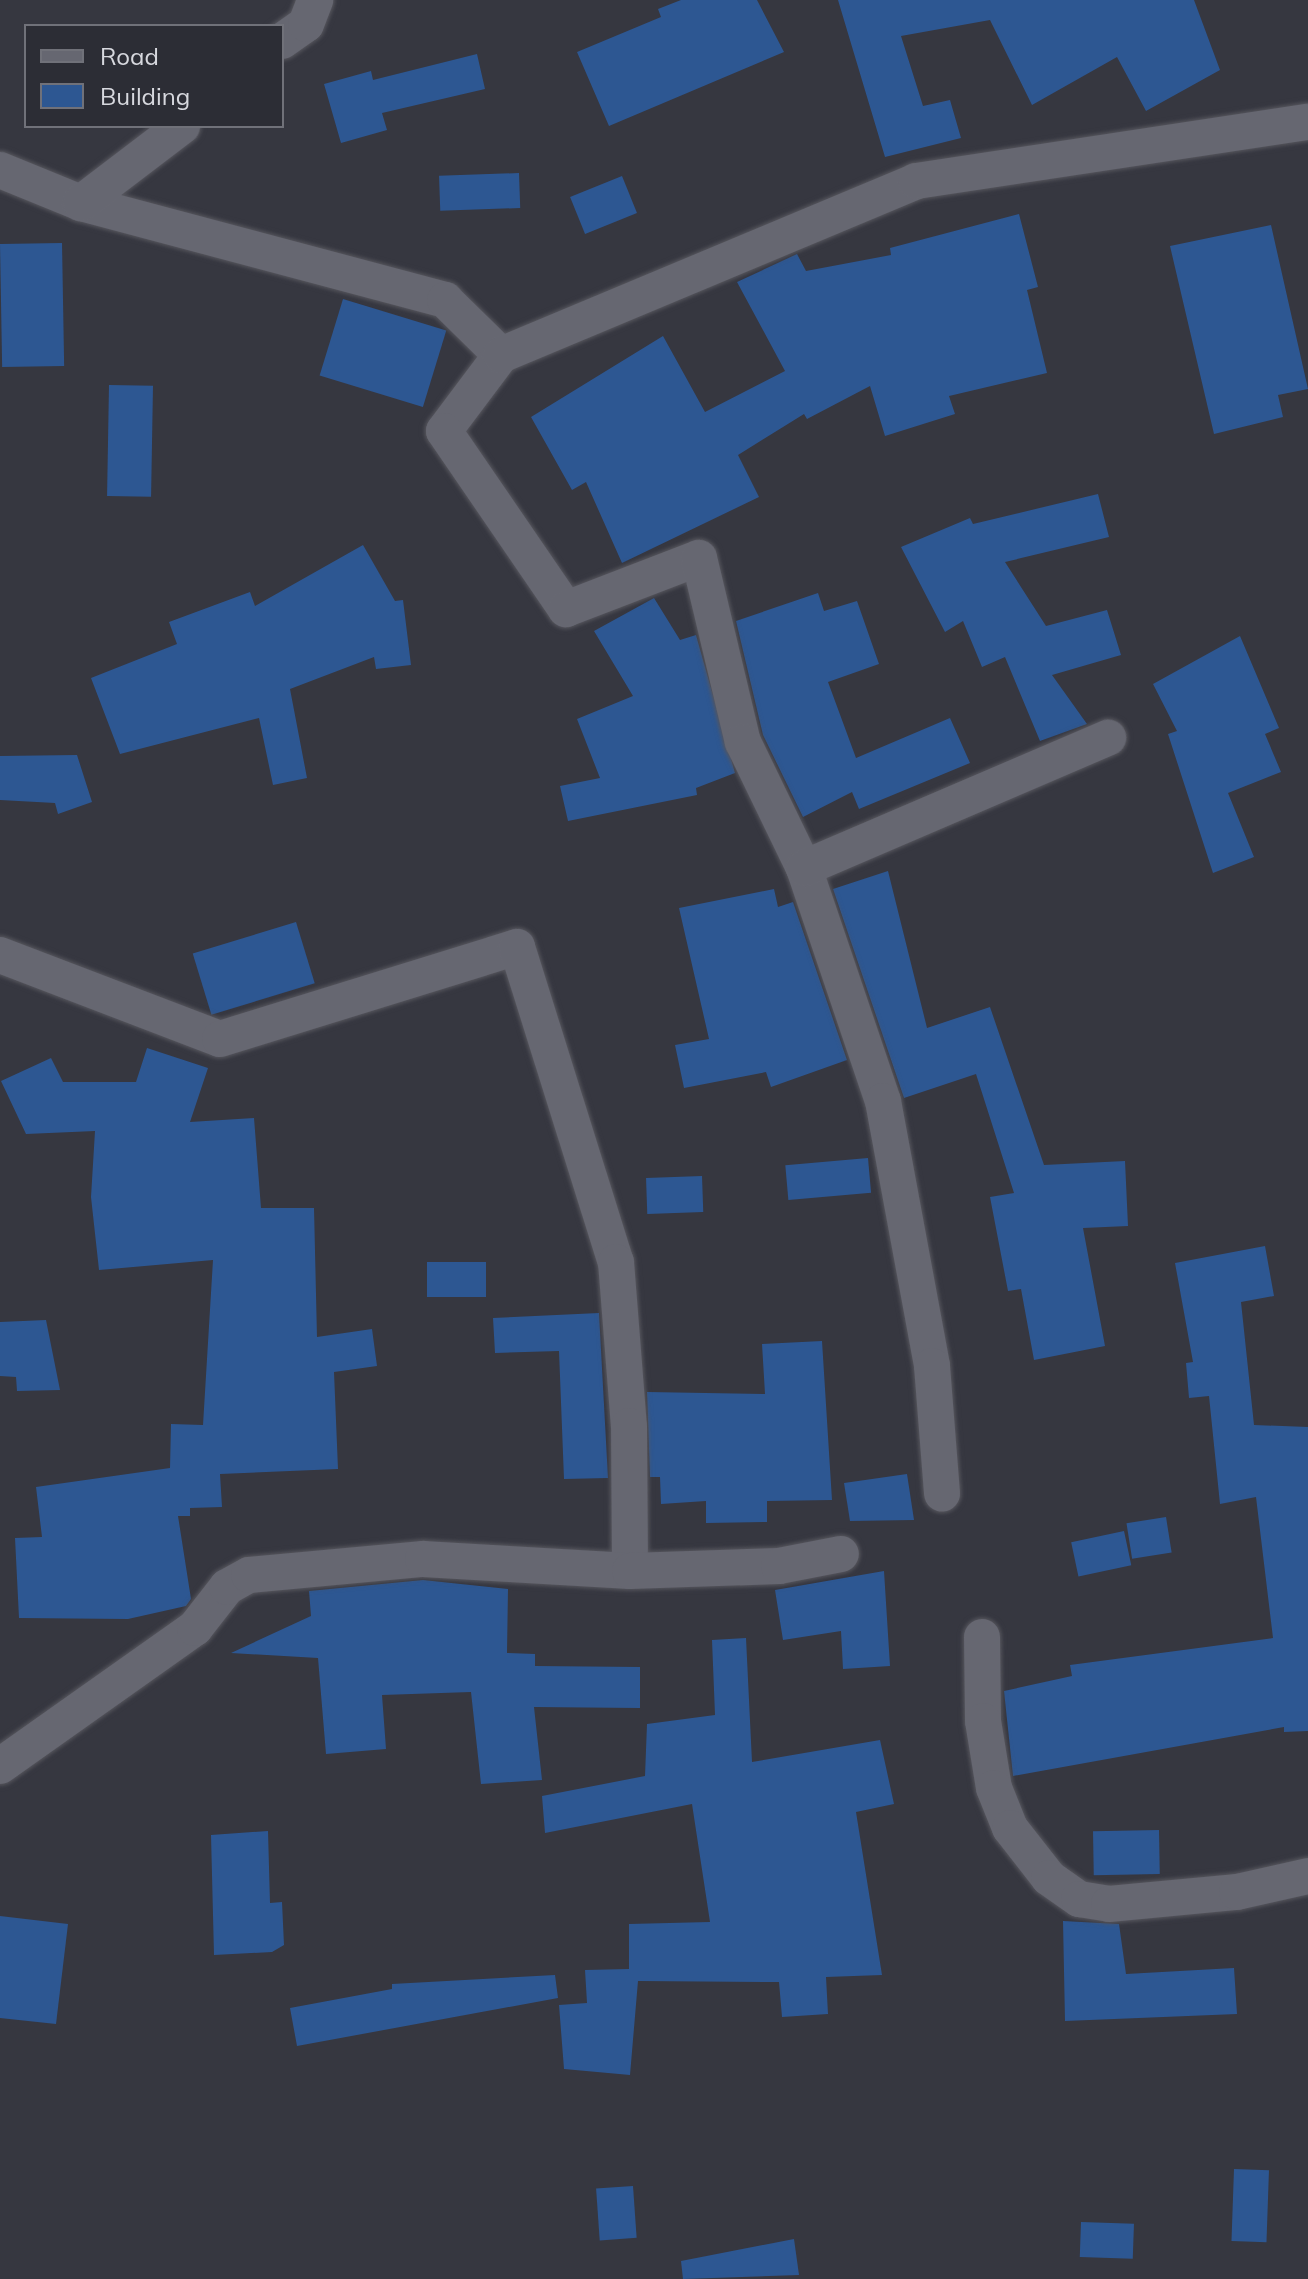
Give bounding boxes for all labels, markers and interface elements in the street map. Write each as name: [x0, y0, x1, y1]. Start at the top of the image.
legend: [24, 24, 284, 128]
text: Road: [100, 41, 159, 71]
text: Building: [100, 81, 190, 111]

